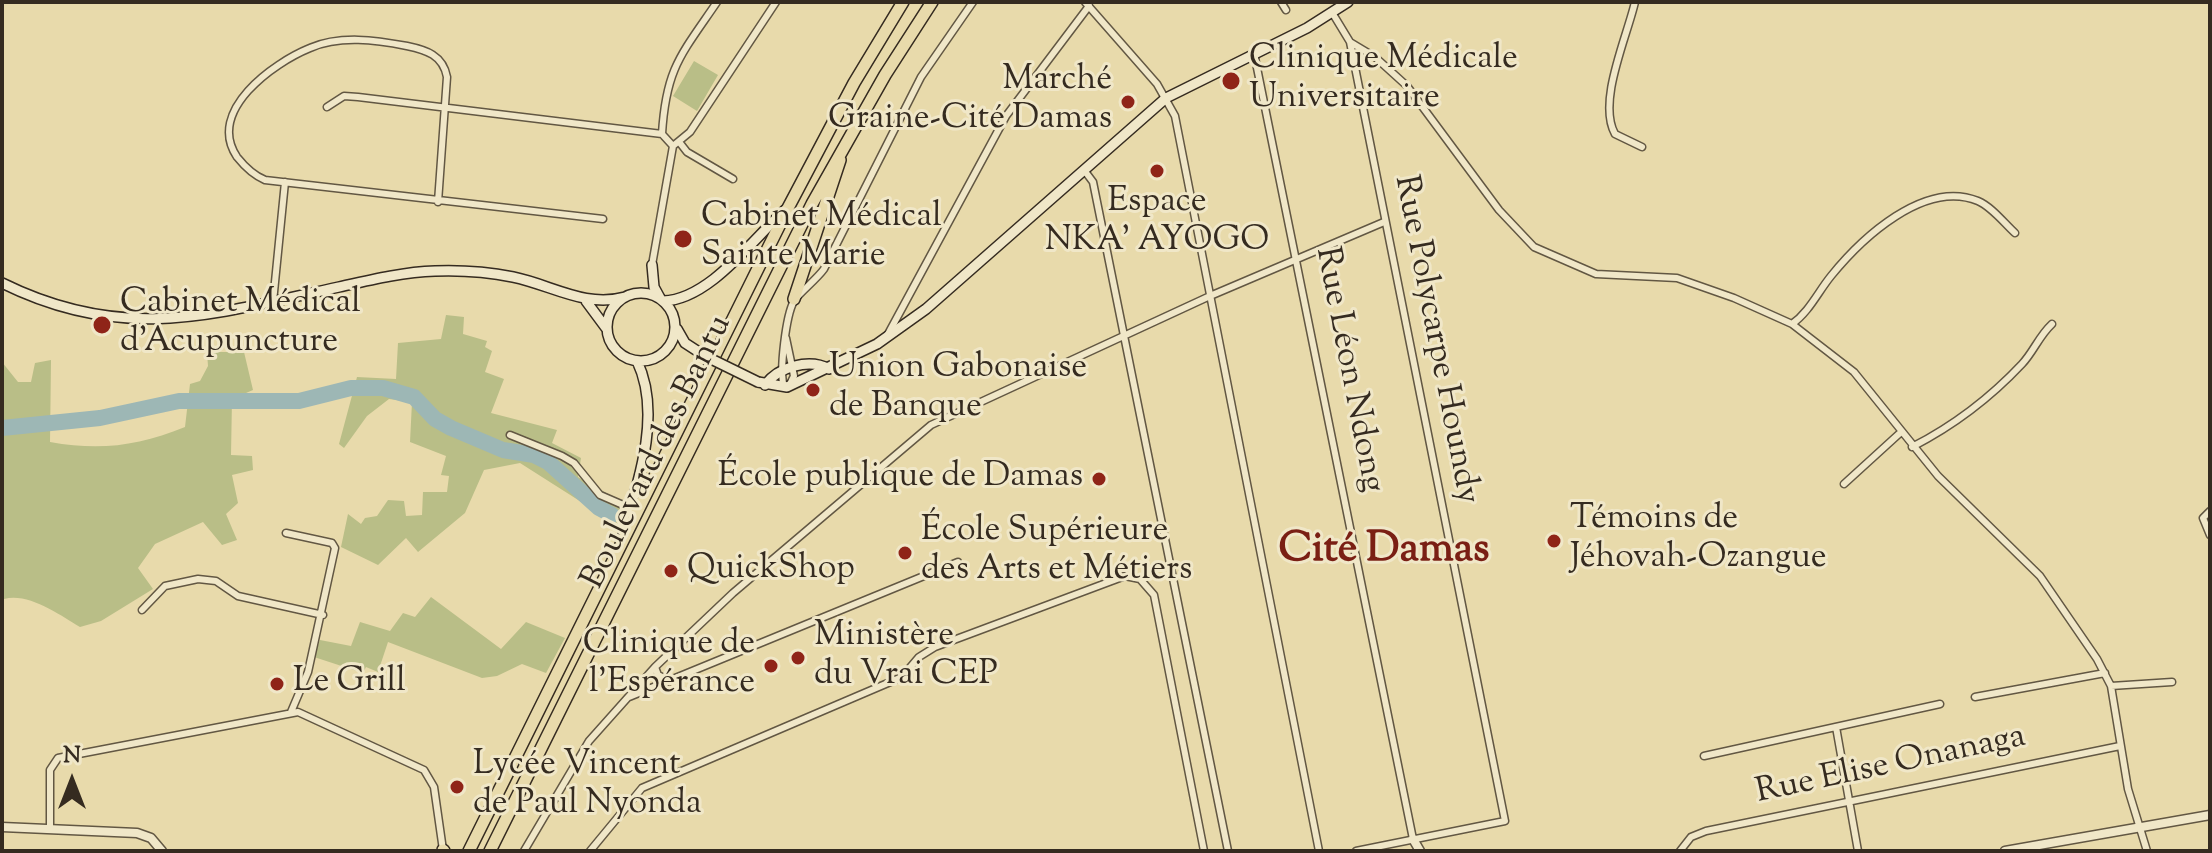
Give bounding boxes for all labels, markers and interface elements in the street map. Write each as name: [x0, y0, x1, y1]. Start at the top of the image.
place label: Clinique Médicale Universitaire: [1249, 41, 1518, 120]
place label: Marché Graine-Cité Damas: [828, 62, 1112, 142]
marker: Clinique Médicale Universitaire: [1220, 70, 1242, 92]
marker: Marché Graine-Cité Damas: [1119, 93, 1137, 111]
marker: Espace NKA' AYOGO: [1148, 162, 1166, 180]
street label: Rue Polycarpe Houndy: [1382, 172, 1486, 508]
place label: Espace NKA' AYOGO: [1045, 184, 1269, 264]
place label: Cabinet Médical Sainte Marie: [701, 199, 942, 278]
marker: Cabinet Médical Sainte Marie: [672, 228, 694, 250]
street label: Rue Léon Ndong: [1303, 244, 1391, 496]
place label: Cabinet Médical d'Acupuncture: [120, 285, 361, 364]
street label: Boulevard des Bantu: [575, 309, 743, 597]
marker: Cabinet Médical d'Acupuncture: [91, 314, 113, 336]
place label: Union Gabonaise de Banque: [829, 350, 1087, 430]
marker: Union Gabonaise de Banque: [804, 381, 822, 399]
place label: École publique de Damas: [718, 459, 1083, 499]
marker: École publique de Damas: [1090, 470, 1108, 488]
place label: Témoins de Jéhovah-Ozangue: [1570, 501, 1827, 580]
place label: École Supérieure des Arts et Métiers: [921, 513, 1192, 592]
district label: Cité Damas: [1278, 528, 1490, 578]
marker: Témoins de Jéhovah-Ozangue: [1545, 532, 1563, 550]
marker: École Supérieure des Arts et Métiers: [896, 544, 914, 562]
place label: QuickShop: [687, 551, 855, 591]
marker: QuickShop: [662, 562, 680, 580]
place label: Ministère du Vrai CEP: [814, 618, 998, 698]
place label: Clinique de l'Espérance: [583, 626, 755, 706]
marker: Ministère du Vrai CEP: [789, 649, 807, 667]
marker: Clinique de l'Espérance: [762, 657, 780, 675]
place label: Le Grill: [293, 664, 406, 704]
marker: Le Grill: [268, 675, 286, 693]
street label: Rue Elise Onanaga: [1752, 719, 2030, 815]
north arrow: [32, 741, 112, 821]
text: N: [63, 741, 81, 773]
place label: Lycée Vincent de Paul Nyonda: [473, 747, 702, 826]
marker: Lycée Vincent de Paul Nyonda: [448, 778, 466, 796]

